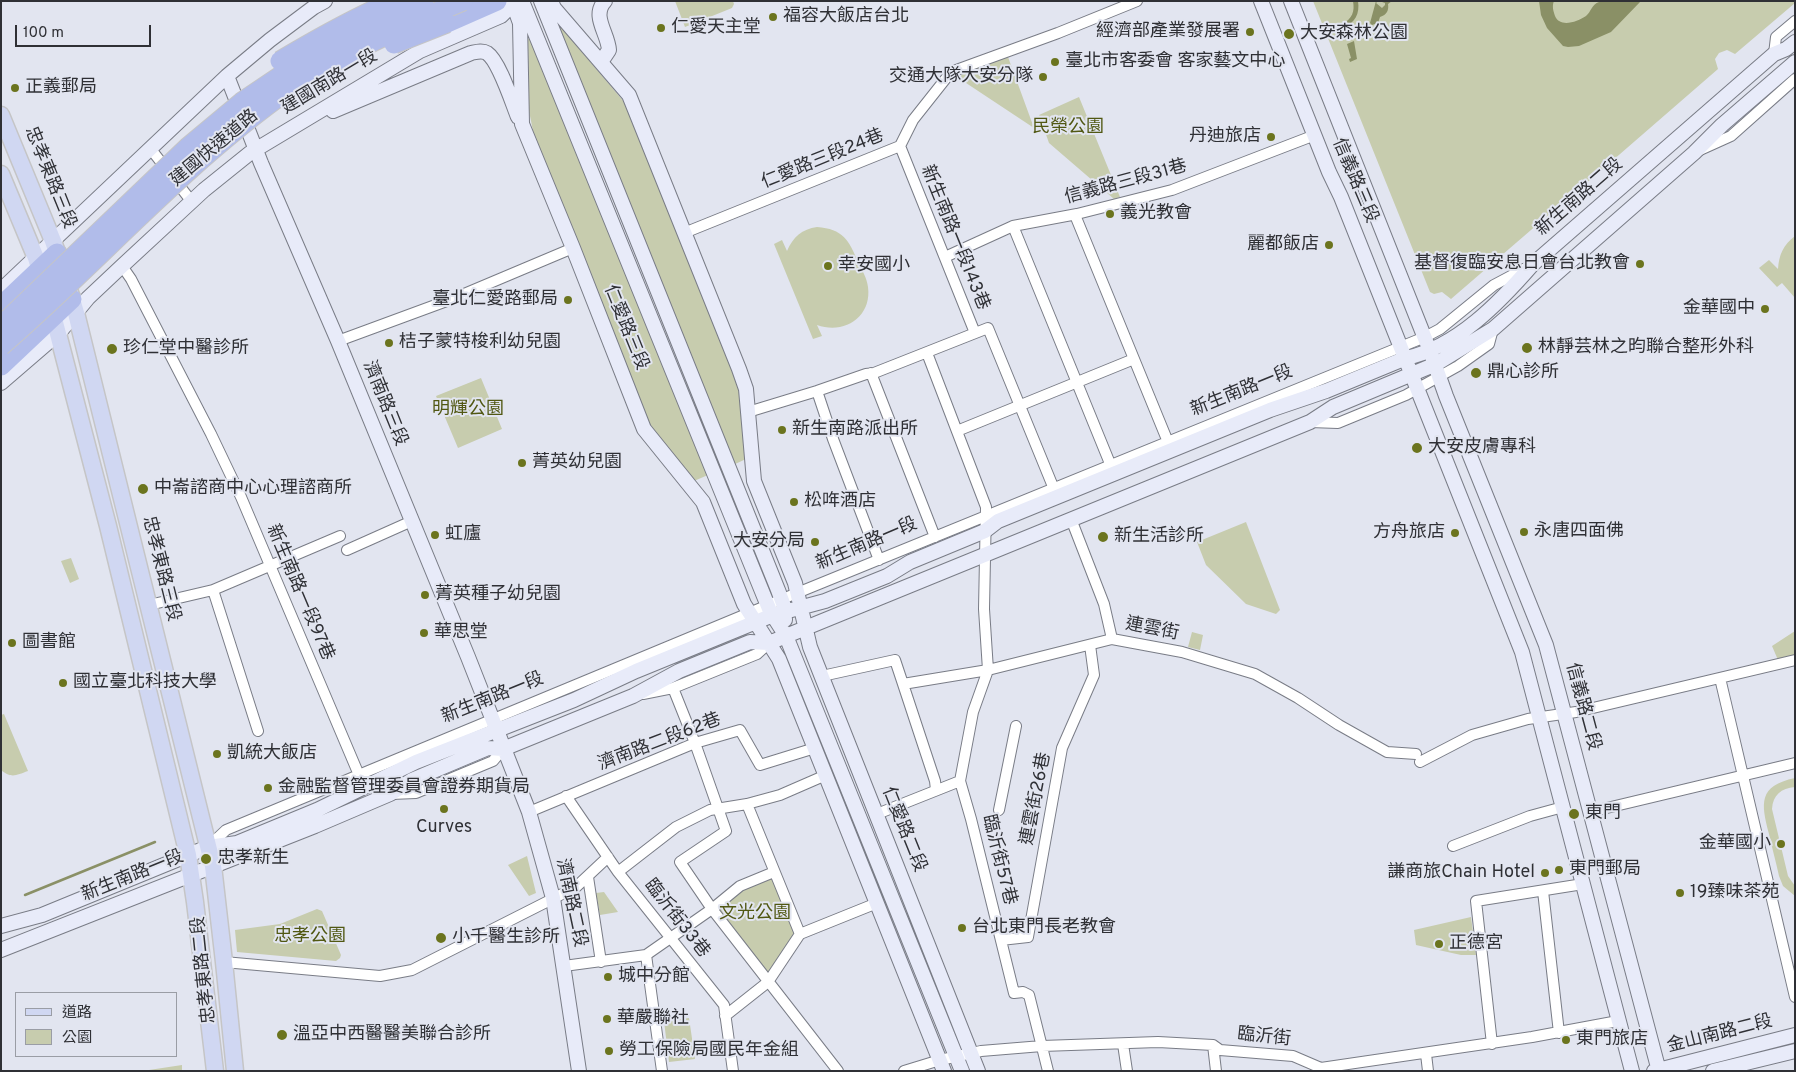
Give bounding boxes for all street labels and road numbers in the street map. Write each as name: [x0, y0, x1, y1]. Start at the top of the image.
street label: 建國南路一段: [278, 46, 382, 120]
street label: 建國快速道路: [167, 106, 263, 192]
street label: 忠孝東路三段: [19, 124, 79, 232]
street label: 仁愛路三段24巷: [759, 126, 887, 194]
street label: 信義路三段: [1326, 135, 1382, 227]
street label: 新生南路二段: [1532, 154, 1628, 242]
street label: 信義路三段31巷: [1063, 156, 1189, 210]
street label: 新生南路一段143巷: [915, 162, 993, 314]
street label: 仁愛路三段: [598, 282, 652, 374]
street label: 濟南路三段: [357, 358, 411, 450]
street label: 新生南路一段: [1188, 362, 1296, 422]
street label: 忠孝東路三段: [136, 514, 184, 624]
street label: 新生南路一段: [813, 514, 921, 576]
street label: 新生南路一段97巷: [261, 522, 337, 664]
street label: 連雲街: [1123, 614, 1181, 646]
street label: 信義路二段: [1560, 661, 1604, 753]
street label: 新生南路一段: [439, 669, 547, 729]
street label: 濟南路二段62巷: [596, 710, 724, 776]
street label: 連雲街26巷: [1017, 751, 1057, 847]
street label: 仁愛路二段: [876, 784, 930, 876]
street label: 臨沂街57巷: [976, 813, 1020, 907]
street label: 新生南路一段: [79, 847, 187, 907]
street label: 濟南路二段: [550, 857, 590, 949]
street label: 臨沂街33巷: [639, 875, 713, 963]
street label: 忠孝東路二段: [189, 915, 221, 1025]
street label: 金山南路二段: [1665, 1011, 1775, 1059]
street label: 臨沂街: [1236, 1024, 1292, 1052]

